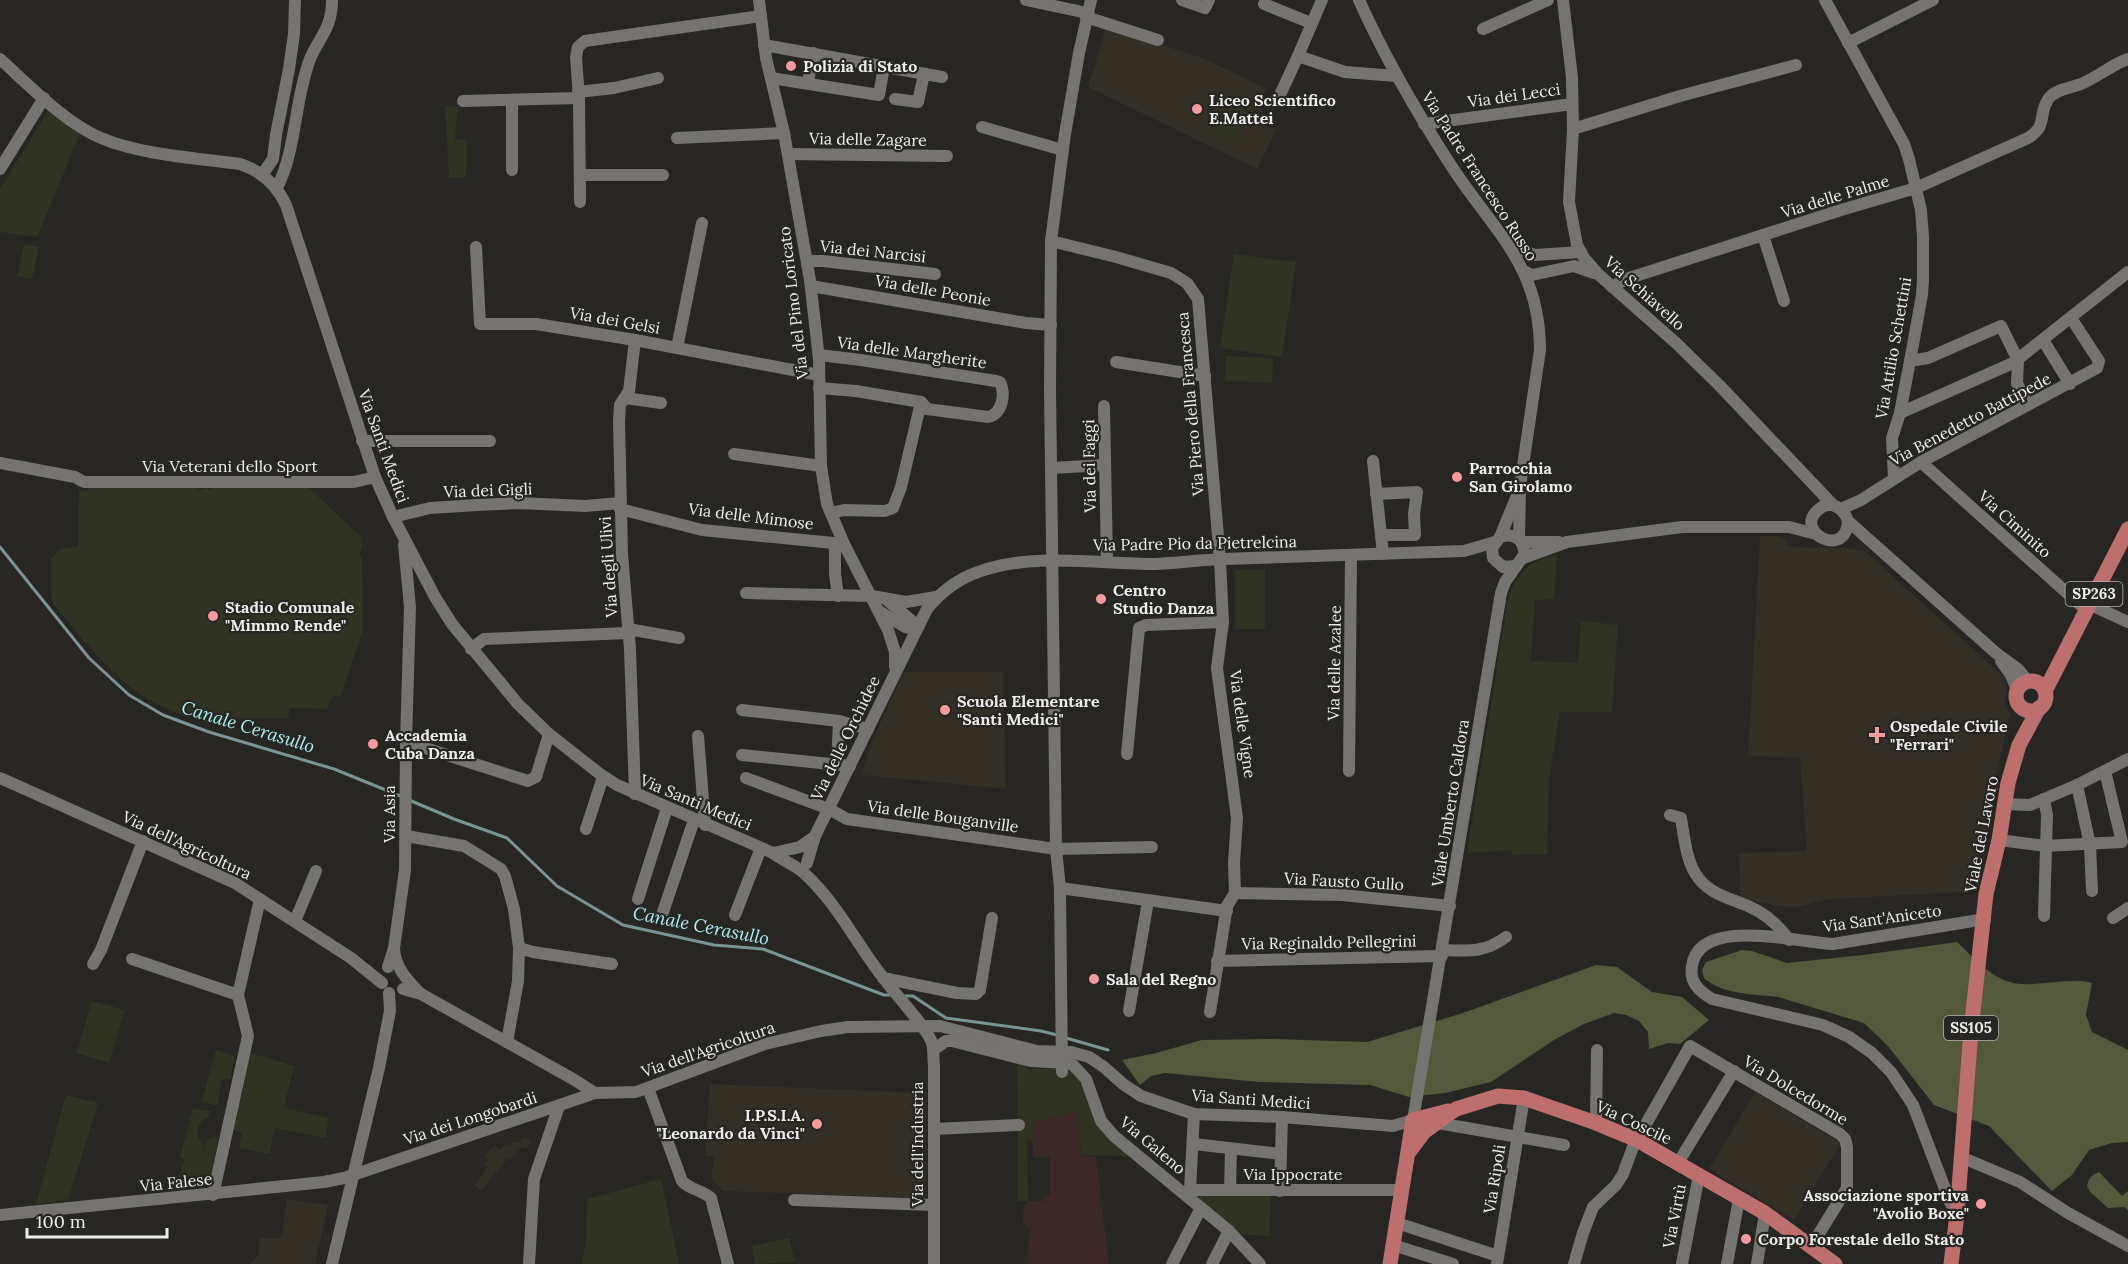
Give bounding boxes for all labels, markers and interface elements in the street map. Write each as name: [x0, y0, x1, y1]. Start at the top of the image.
place label: Polizia di Stato: [803, 56, 917, 76]
marker: Polizia di Stato: [784, 59, 798, 73]
street label: Via dei Lecci: [1465, 79, 1562, 112]
street label: Via Padre Francesco Russo: [1417, 87, 1542, 264]
place label: Liceo Scientifico E.Mattei: [1209, 90, 1336, 128]
marker: Liceo Scientifico E.Mattei: [1190, 102, 1204, 116]
street label: Via delle Zagare: [808, 128, 927, 150]
street label: Via delle Palme: [1777, 170, 1892, 222]
street label: Via del Pino Loricato: [774, 226, 812, 381]
street label: Via dei Narcisi: [818, 235, 927, 266]
street label: Via Schiavello: [1600, 251, 1689, 334]
street label: Via delle Peonie: [872, 270, 993, 310]
street label: Via Attilio Schettini: [1871, 276, 1915, 421]
street label: Via dei Gelsi: [567, 302, 662, 338]
street label: Via Piero della Francesca: [1172, 311, 1208, 498]
street label: Via delle Margherite: [835, 331, 988, 372]
street label: Via Benedetto Battipede: [1885, 368, 2054, 471]
street label: Via Santi Medici: [354, 386, 414, 505]
street label: Via dei Faggi: [1078, 419, 1100, 514]
street label: Via Veterani dello Sport: [141, 456, 319, 476]
place label: Parrocchia San Girolamo: [1469, 458, 1572, 496]
marker: Parrocchia San Girolamo: [1450, 470, 1464, 484]
street label: Via dei Gigli: [442, 478, 533, 502]
street label: Via Ciminito: [1974, 485, 2056, 562]
street label: Via delle Mimose: [686, 498, 815, 534]
street label: Via degli Ulivi: [594, 516, 622, 619]
street label: Via Padre Pio da Pietrelcina: [1092, 531, 1297, 555]
place label: Centro Studio Danza: [1113, 580, 1215, 618]
road number: SP263: [2066, 582, 2122, 606]
marker: Centro Studio Danza: [1094, 592, 1108, 606]
place label: Stadio Comunale "Mimmo Rende": [225, 597, 355, 635]
street label: Via delle Azalee: [1323, 605, 1345, 722]
marker: Stadio Comunale "Mimmo Rende": [206, 609, 220, 623]
street label: Via delle Vigne: [1225, 668, 1261, 780]
street label: Via delle Orchidee: [806, 672, 884, 804]
place label: Scuola Elementare "Santi Medici": [957, 691, 1100, 729]
water label: Canale Cerasullo: [179, 695, 318, 758]
marker: Scuola Elementare "Santi Medici": [938, 703, 952, 717]
place label: Ospedale Civile "Ferrari": [1890, 716, 2008, 754]
street label: Viale Umberto Caldora: [1427, 718, 1473, 889]
place label: Accademia Cuba Danza: [385, 725, 476, 763]
marker: Ospedale Civile "Ferrari": [1868, 726, 1886, 744]
marker: Accademia Cuba Danza: [366, 737, 380, 751]
street label: Via Santi Medici: [636, 769, 755, 834]
street label: Viale del Lavoro: [1960, 774, 2002, 895]
street label: Via Asia: [379, 785, 399, 844]
street label: Via delle Bouganville: [865, 795, 1020, 837]
street label: Via dell'Agricoltura: [118, 806, 255, 884]
street label: Via Fausto Gullo: [1283, 868, 1404, 894]
street label: Via Sant'Aniceto: [1820, 900, 1943, 936]
water label: Canale Cerasullo: [631, 901, 771, 950]
street label: Via Reginaldo Pellegrini: [1240, 930, 1417, 954]
place label: Sala del Regno: [1106, 969, 1216, 989]
marker: Sala del Regno: [1087, 972, 1101, 986]
road number: SS105: [1944, 1016, 1998, 1040]
street label: Via dell'Agricoltura: [638, 1017, 777, 1082]
street label: Via Dolcedorme: [1739, 1050, 1852, 1129]
street label: Via dell'Industria: [907, 1082, 927, 1207]
street label: Via Santi Medici: [1190, 1085, 1311, 1113]
street label: Via dei Longobardi: [400, 1087, 539, 1149]
street label: Via Coscile: [1592, 1095, 1675, 1148]
place label: I.P.S.I.A. "Leonardo da Vinci": [656, 1105, 805, 1143]
street label: Via Galeno: [1115, 1111, 1190, 1178]
marker: I.P.S.I.A. "Leonardo da Vinci": [810, 1117, 824, 1131]
street label: Via Ripoli: [1479, 1143, 1509, 1216]
street label: Via Ippocrate: [1242, 1164, 1343, 1184]
street label: Via Falese: [138, 1168, 214, 1196]
street label: Via Virtù: [1658, 1182, 1690, 1251]
place label: Associazione sportiva "Avolio Boxe": [1804, 1185, 1970, 1223]
marker: Associazione sportiva "Avolio Boxe": [1974, 1197, 1988, 1211]
scale bar: [27, 1201, 166, 1239]
text: 100 m: [36, 1210, 86, 1233]
place label: Corpo Forestale dello Stato: [1758, 1229, 1964, 1249]
marker: Corpo Forestale dello Stato: [1739, 1232, 1753, 1246]

